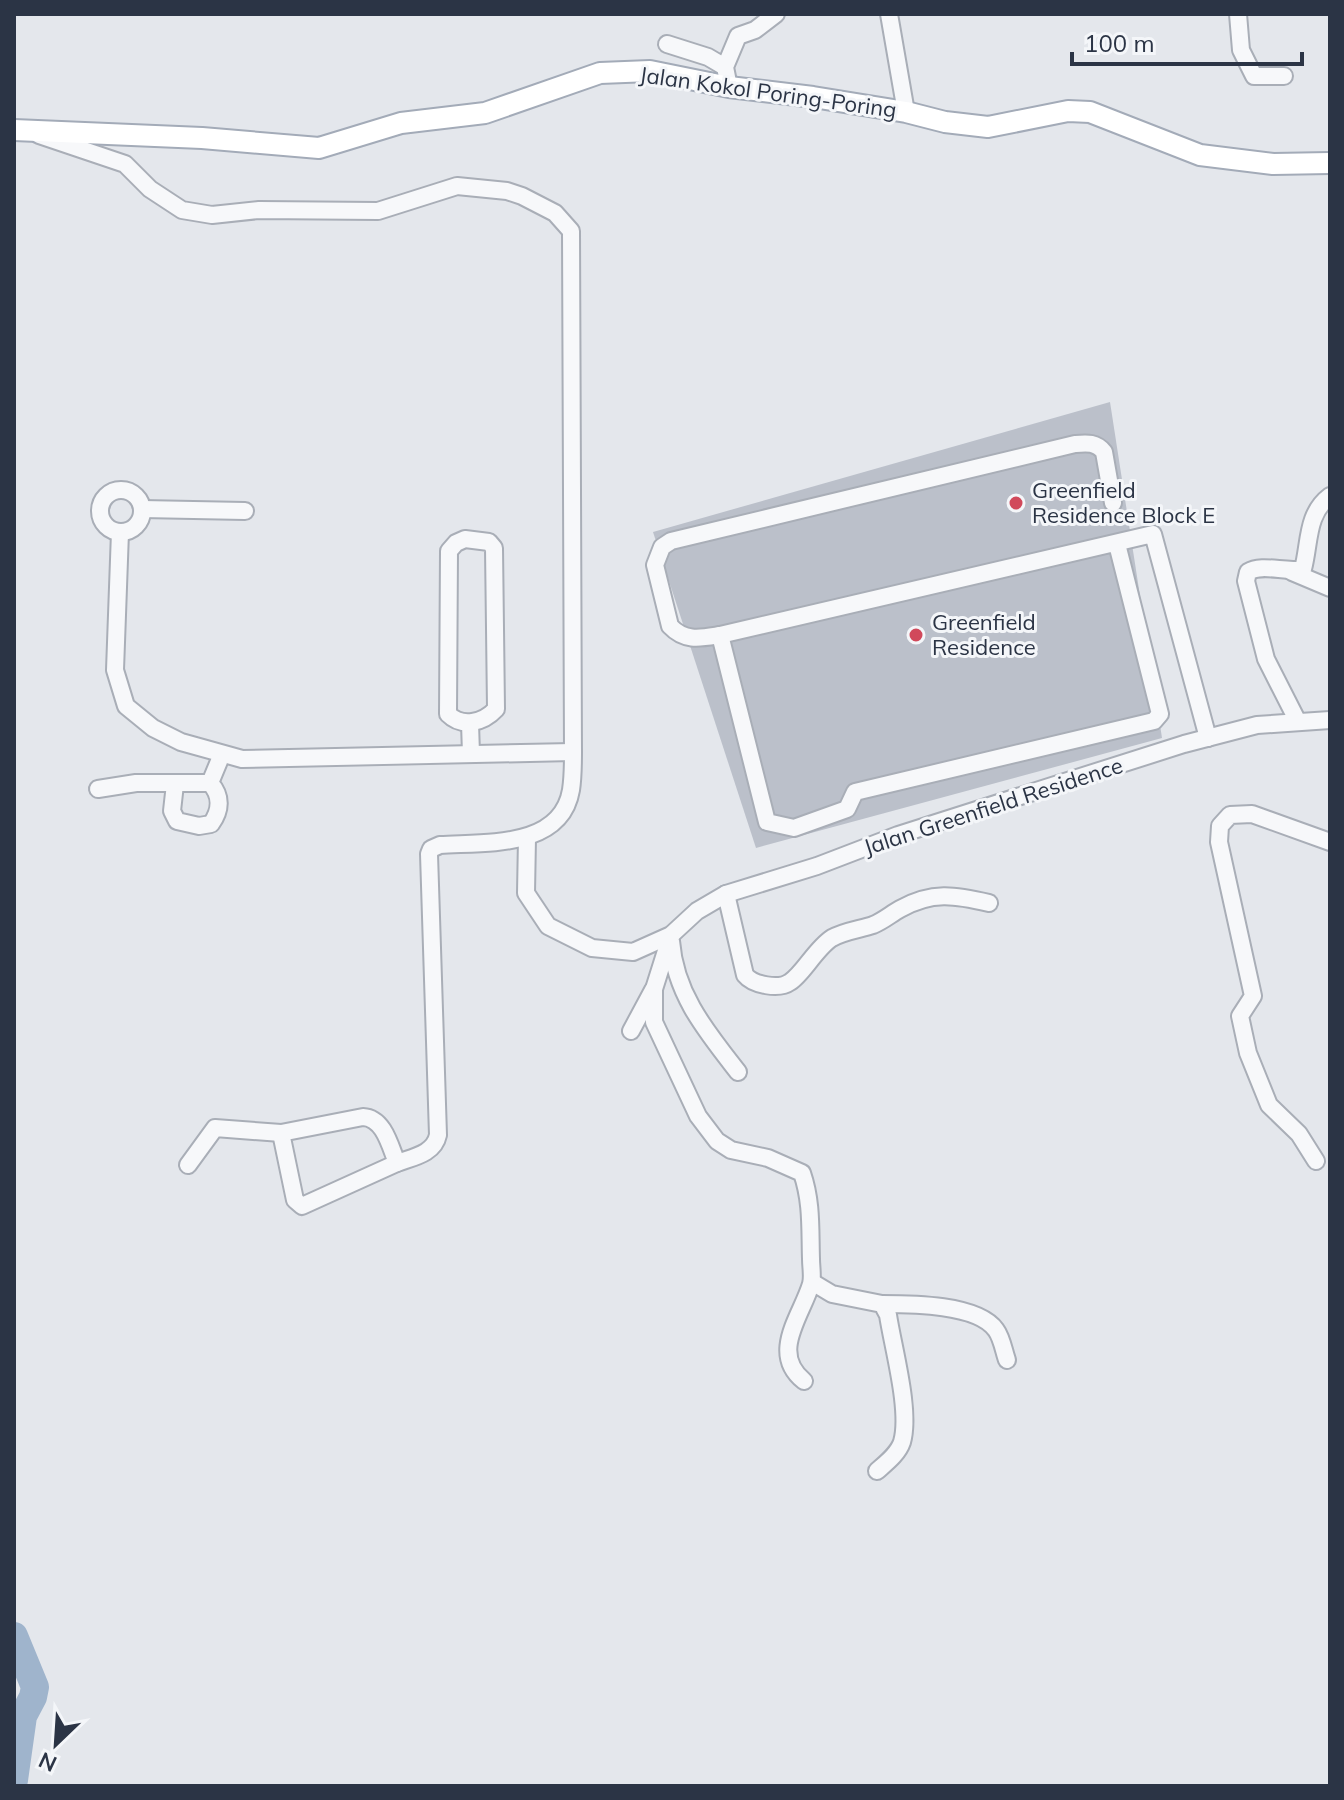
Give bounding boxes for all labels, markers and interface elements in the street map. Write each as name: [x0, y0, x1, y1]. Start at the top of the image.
scale bar: [1072, 16, 1302, 66]
text: 100 m: [1084, 28, 1155, 58]
street label: Jalan Kokol Poring-Poring: [638, 60, 898, 124]
place label: Greenfield Residence Block E: [1032, 476, 1215, 529]
marker: Greenfield Residence Block E: [1007, 494, 1025, 512]
place label: Greenfield Residence: [932, 608, 1036, 661]
marker: Greenfield Residence: [907, 626, 925, 644]
street label: Jalan Greenfield Residence: [860, 751, 1126, 861]
north arrow: [16, 1704, 96, 1784]
text: N: [34, 1746, 61, 1778]

